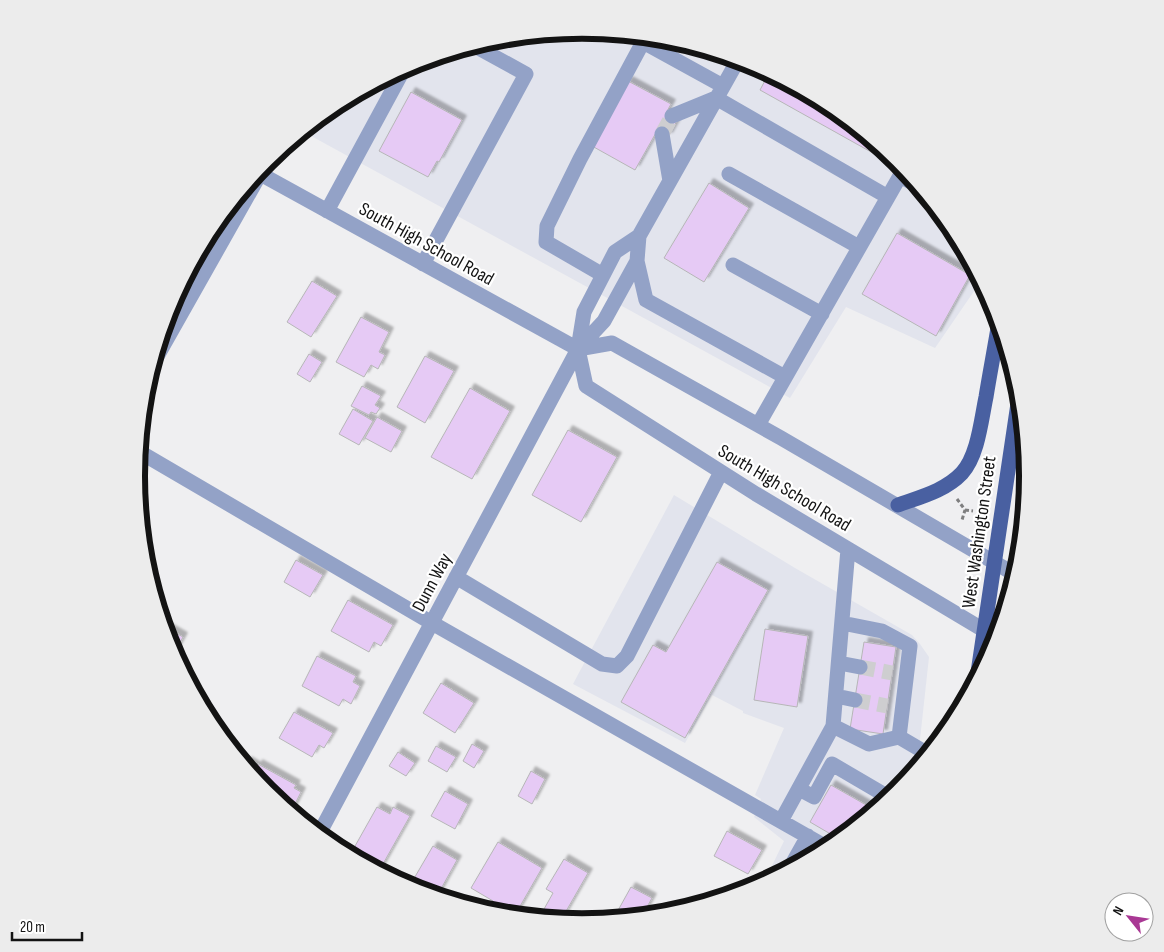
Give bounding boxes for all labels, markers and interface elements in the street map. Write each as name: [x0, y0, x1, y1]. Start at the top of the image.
street label: South High School Road: [355, 198, 498, 291]
street label: South High School Road: [714, 440, 855, 537]
street label: West Washington Street: [957, 454, 1002, 610]
street label: Dunn Way: [407, 549, 458, 616]
north arrow: [1104, 892, 1154, 942]
text: N: [1109, 903, 1127, 918]
scale bar: [12, 910, 82, 942]
text: 20 m: [20, 918, 45, 937]

